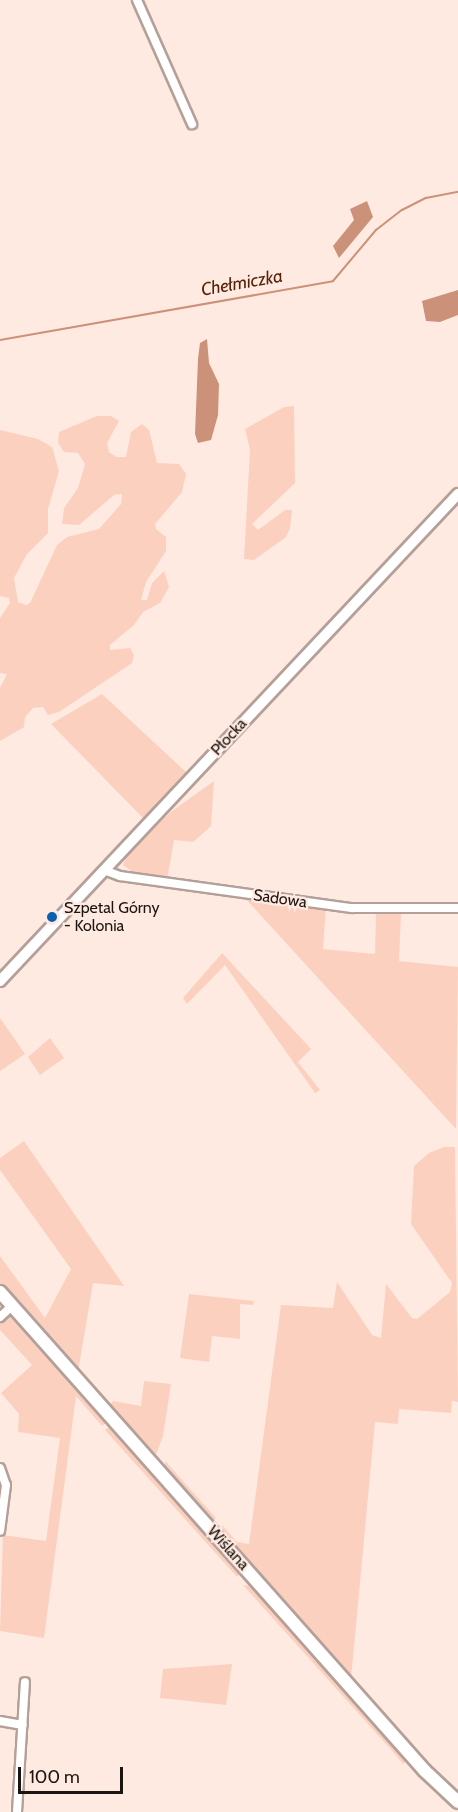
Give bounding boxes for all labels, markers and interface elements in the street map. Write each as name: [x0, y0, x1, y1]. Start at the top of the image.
water label: Chełmiczka: [199, 265, 285, 301]
street label: Płocka: [207, 714, 251, 760]
street label: Sadowa: [252, 886, 308, 912]
place label: Szpetal Górny - Kolonia: [64, 898, 160, 936]
marker: Szpetal Górny - Kolonia: [45, 910, 59, 924]
street label: Wiślana: [203, 1522, 253, 1574]
scale bar: [21, 1755, 126, 1793]
text: 100 m: [29, 1766, 80, 1788]

